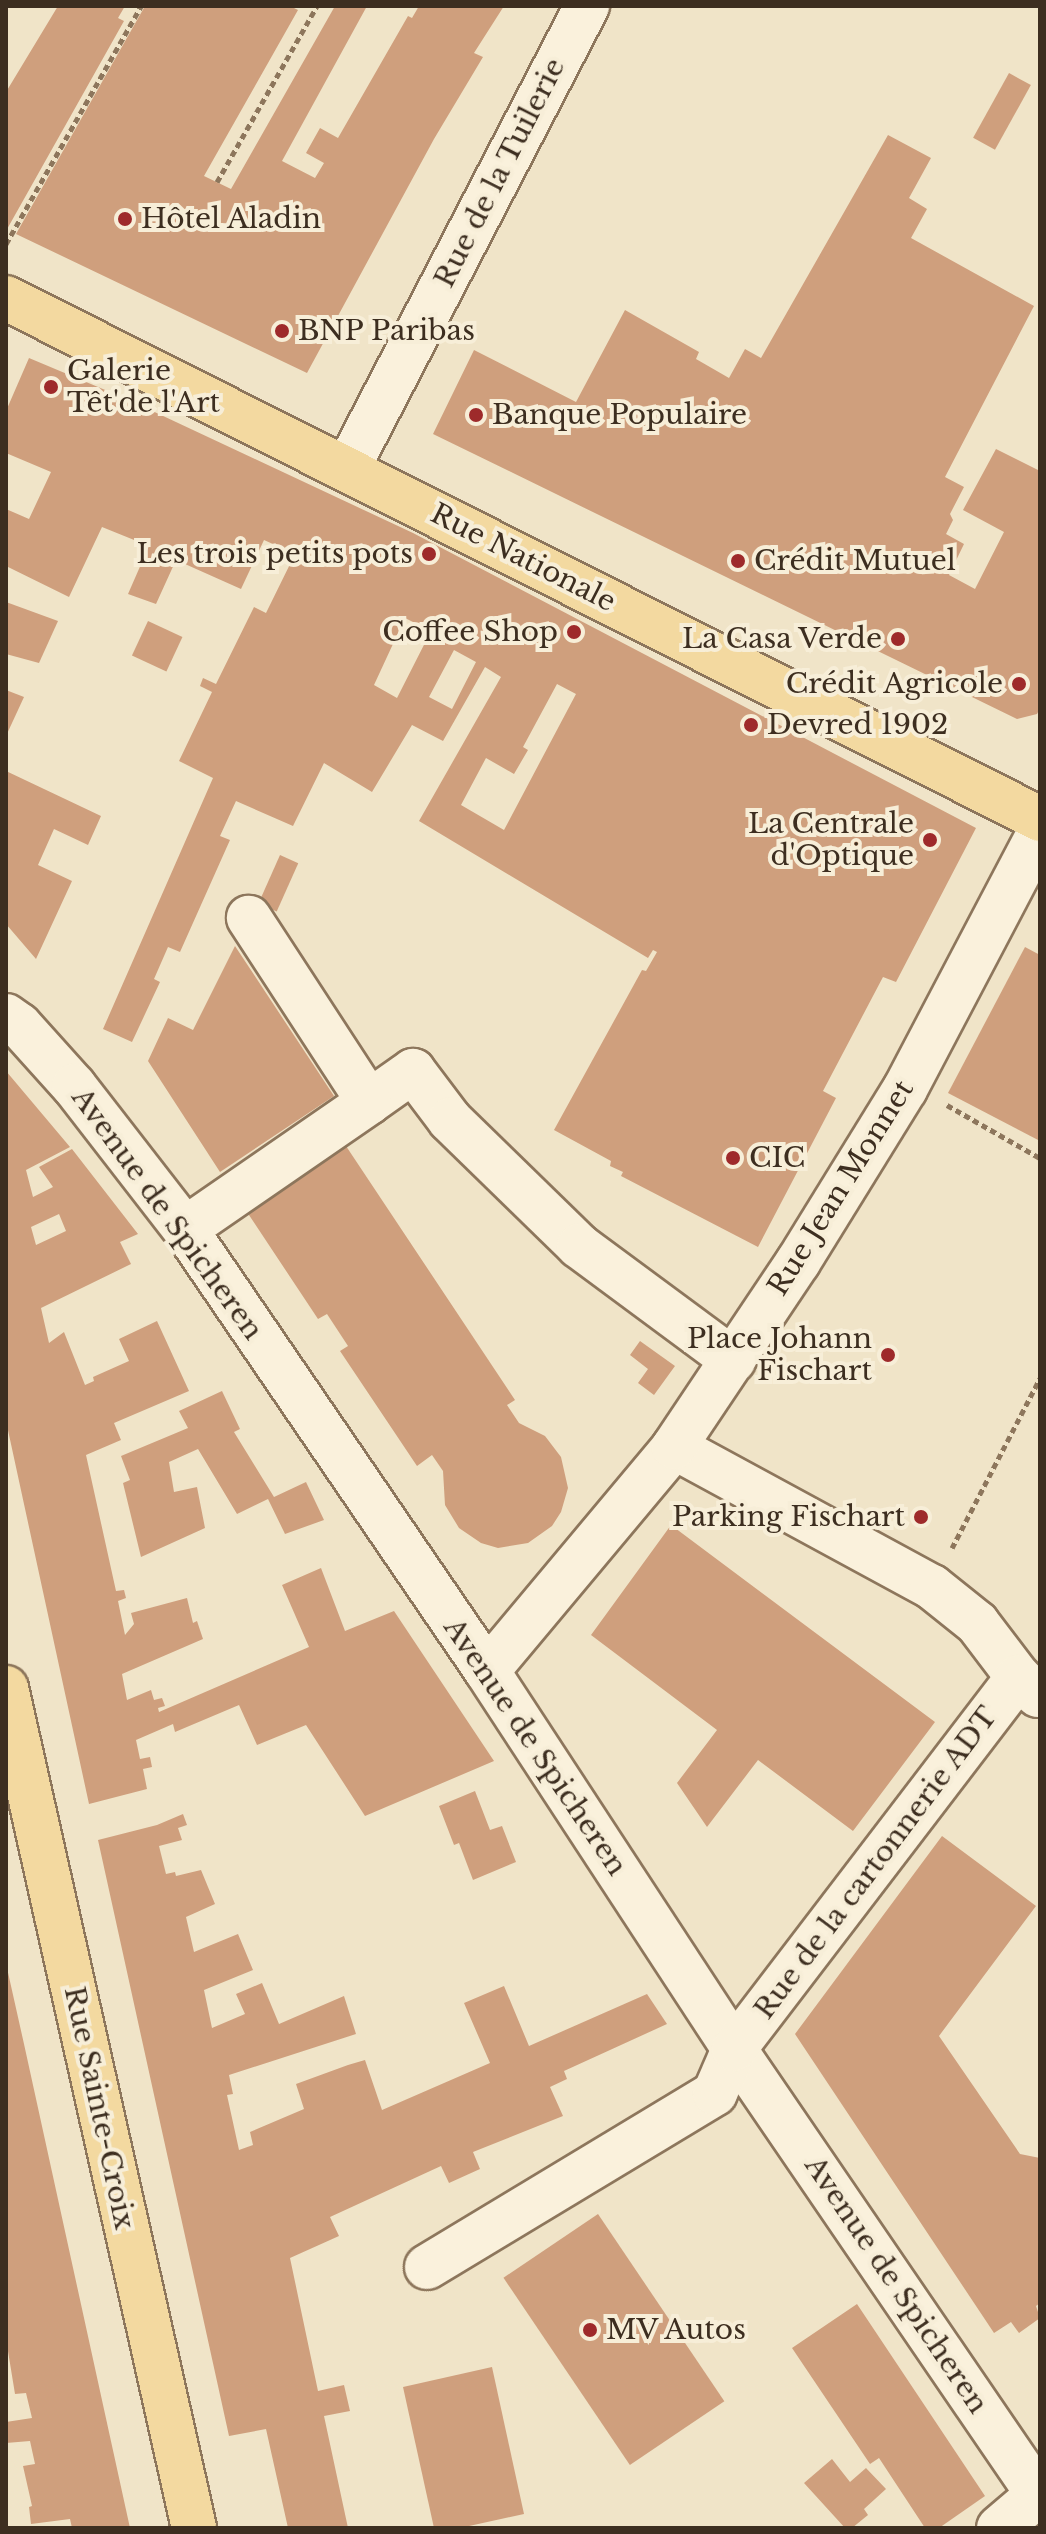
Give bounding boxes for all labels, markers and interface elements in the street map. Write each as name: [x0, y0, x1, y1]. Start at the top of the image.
street label: Rue de la Tuilerie: [427, 52, 573, 294]
place label: Hôtel Aladin: [141, 202, 322, 236]
marker: Hôtel Aladin: [116, 210, 134, 228]
place label: BNP Paribas: [298, 314, 476, 348]
marker: BNP Paribas: [273, 322, 291, 340]
place label: Galerie Têt'de l'Art: [67, 354, 220, 420]
marker: Galerie Têt'de l'Art: [42, 378, 60, 396]
place label: Banque Populaire: [492, 398, 747, 432]
marker: Banque Populaire: [467, 406, 485, 424]
street label: Rue Nationale: [425, 497, 621, 619]
place label: Les trois petits pots: [136, 537, 413, 571]
place label: Crédit Mutuel: [754, 544, 956, 578]
marker: Les trois petits pots: [420, 545, 438, 563]
marker: Crédit Mutuel: [729, 552, 747, 570]
place label: Coffee Shop: [382, 615, 558, 649]
place label: La Casa Verde: [680, 622, 882, 656]
marker: Coffee Shop: [565, 623, 583, 641]
marker: La Casa Verde: [889, 630, 907, 648]
place label: Crédit Agricole: [785, 667, 1003, 701]
marker: Crédit Agricole: [1010, 675, 1028, 693]
place label: Devred 1902: [767, 708, 948, 742]
marker: Devred 1902: [742, 716, 760, 734]
place label: La Centrale d'Optique: [748, 807, 914, 873]
marker: La Centrale d'Optique: [921, 831, 939, 849]
street label: Rue Jean Monnet: [761, 1074, 921, 1302]
street label: Avenue de Spicheren: [64, 1082, 270, 1346]
place label: CIC: [749, 1141, 805, 1175]
marker: CIC: [724, 1149, 742, 1167]
place label: Place Johann Fischart: [687, 1322, 872, 1388]
marker: Place Johann Fischart: [879, 1346, 897, 1364]
place label: Parking Fischart: [672, 1500, 905, 1534]
marker: Parking Fischart: [912, 1508, 930, 1526]
street label: Avenue de Spicheren: [436, 1612, 634, 1882]
street label: Rue de la cartonnerie ADT: [747, 1700, 1005, 2026]
street label: Rue Sainte-Croix: [57, 1984, 141, 2232]
street label: Avenue de Spicheren: [797, 2150, 995, 2420]
place label: MV Autos: [606, 2313, 748, 2347]
marker: MV Autos: [581, 2321, 599, 2339]

